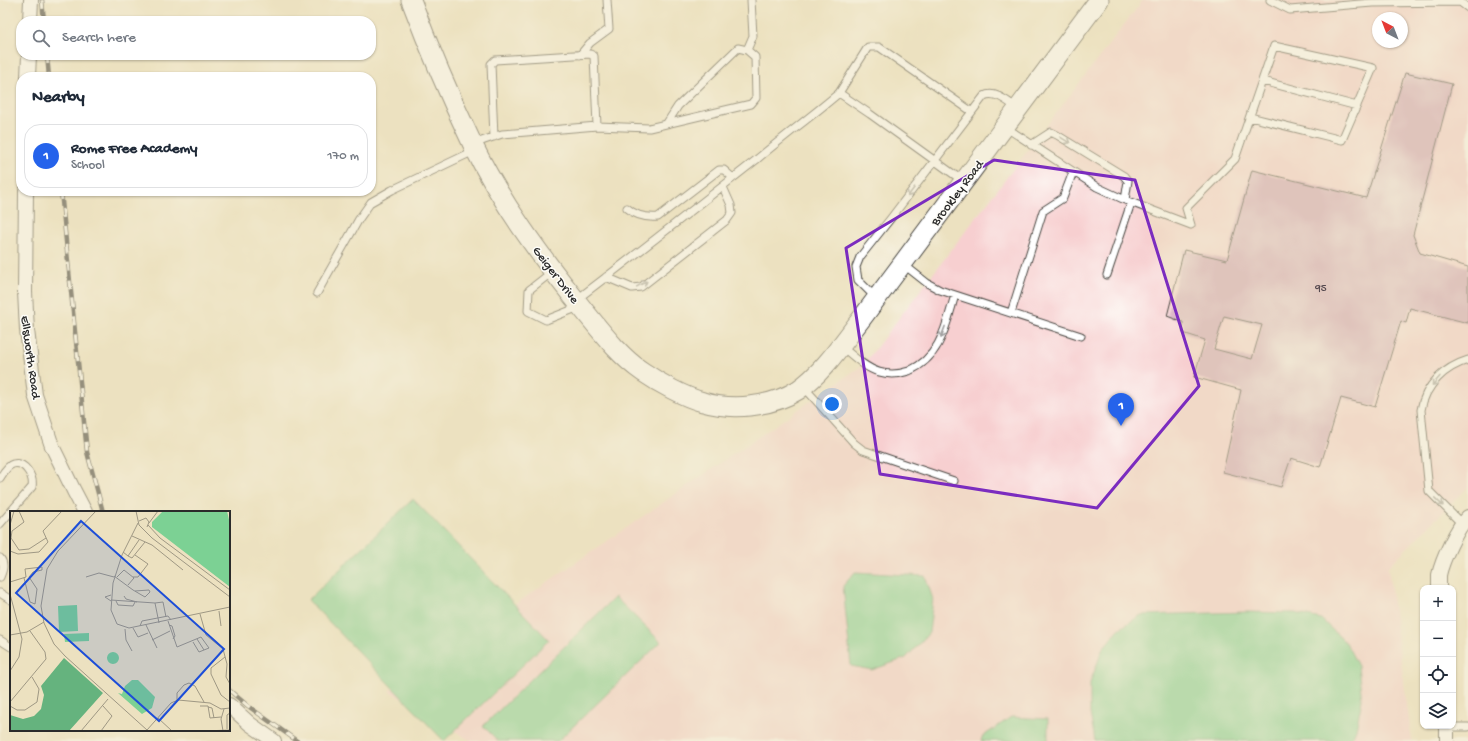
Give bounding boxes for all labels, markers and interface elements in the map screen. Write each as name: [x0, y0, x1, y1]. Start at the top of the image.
north arrow: [1372, 12, 1408, 48]
search box: [16, 16, 376, 60]
icon: search: [30, 27, 52, 49]
text: Search here: [62, 29, 136, 47]
text: Nearby: [32, 88, 85, 108]
one-way arrow: [1059, 136, 1071, 144]
text: Rome Free Academy: [71, 140, 197, 158]
text: 1: [43, 149, 49, 164]
text: 170 m: [327, 149, 359, 164]
street label: Brookley Road: [928, 157, 988, 230]
text: School: [71, 158, 105, 173]
one-way arrow: [907, 186, 916, 197]
street label: Geiger Drive: [529, 244, 582, 307]
one-way arrow: [636, 280, 648, 287]
house number: 95: [1314, 283, 1327, 295]
street label: Ellsworth Road: [16, 315, 43, 401]
one-way arrow: [939, 326, 947, 338]
one-way arrow: [1431, 375, 1440, 386]
pin: 1: [1108, 393, 1134, 426]
your location: [822, 394, 842, 414]
one-way arrow: [1434, 497, 1444, 507]
inset map: [10, 511, 230, 731]
map controls: [1420, 585, 1456, 729]
button: +: [1420, 585, 1456, 621]
button: −: [1420, 621, 1456, 657]
button: locate: [1420, 657, 1456, 693]
button: layers: [1420, 693, 1456, 729]

